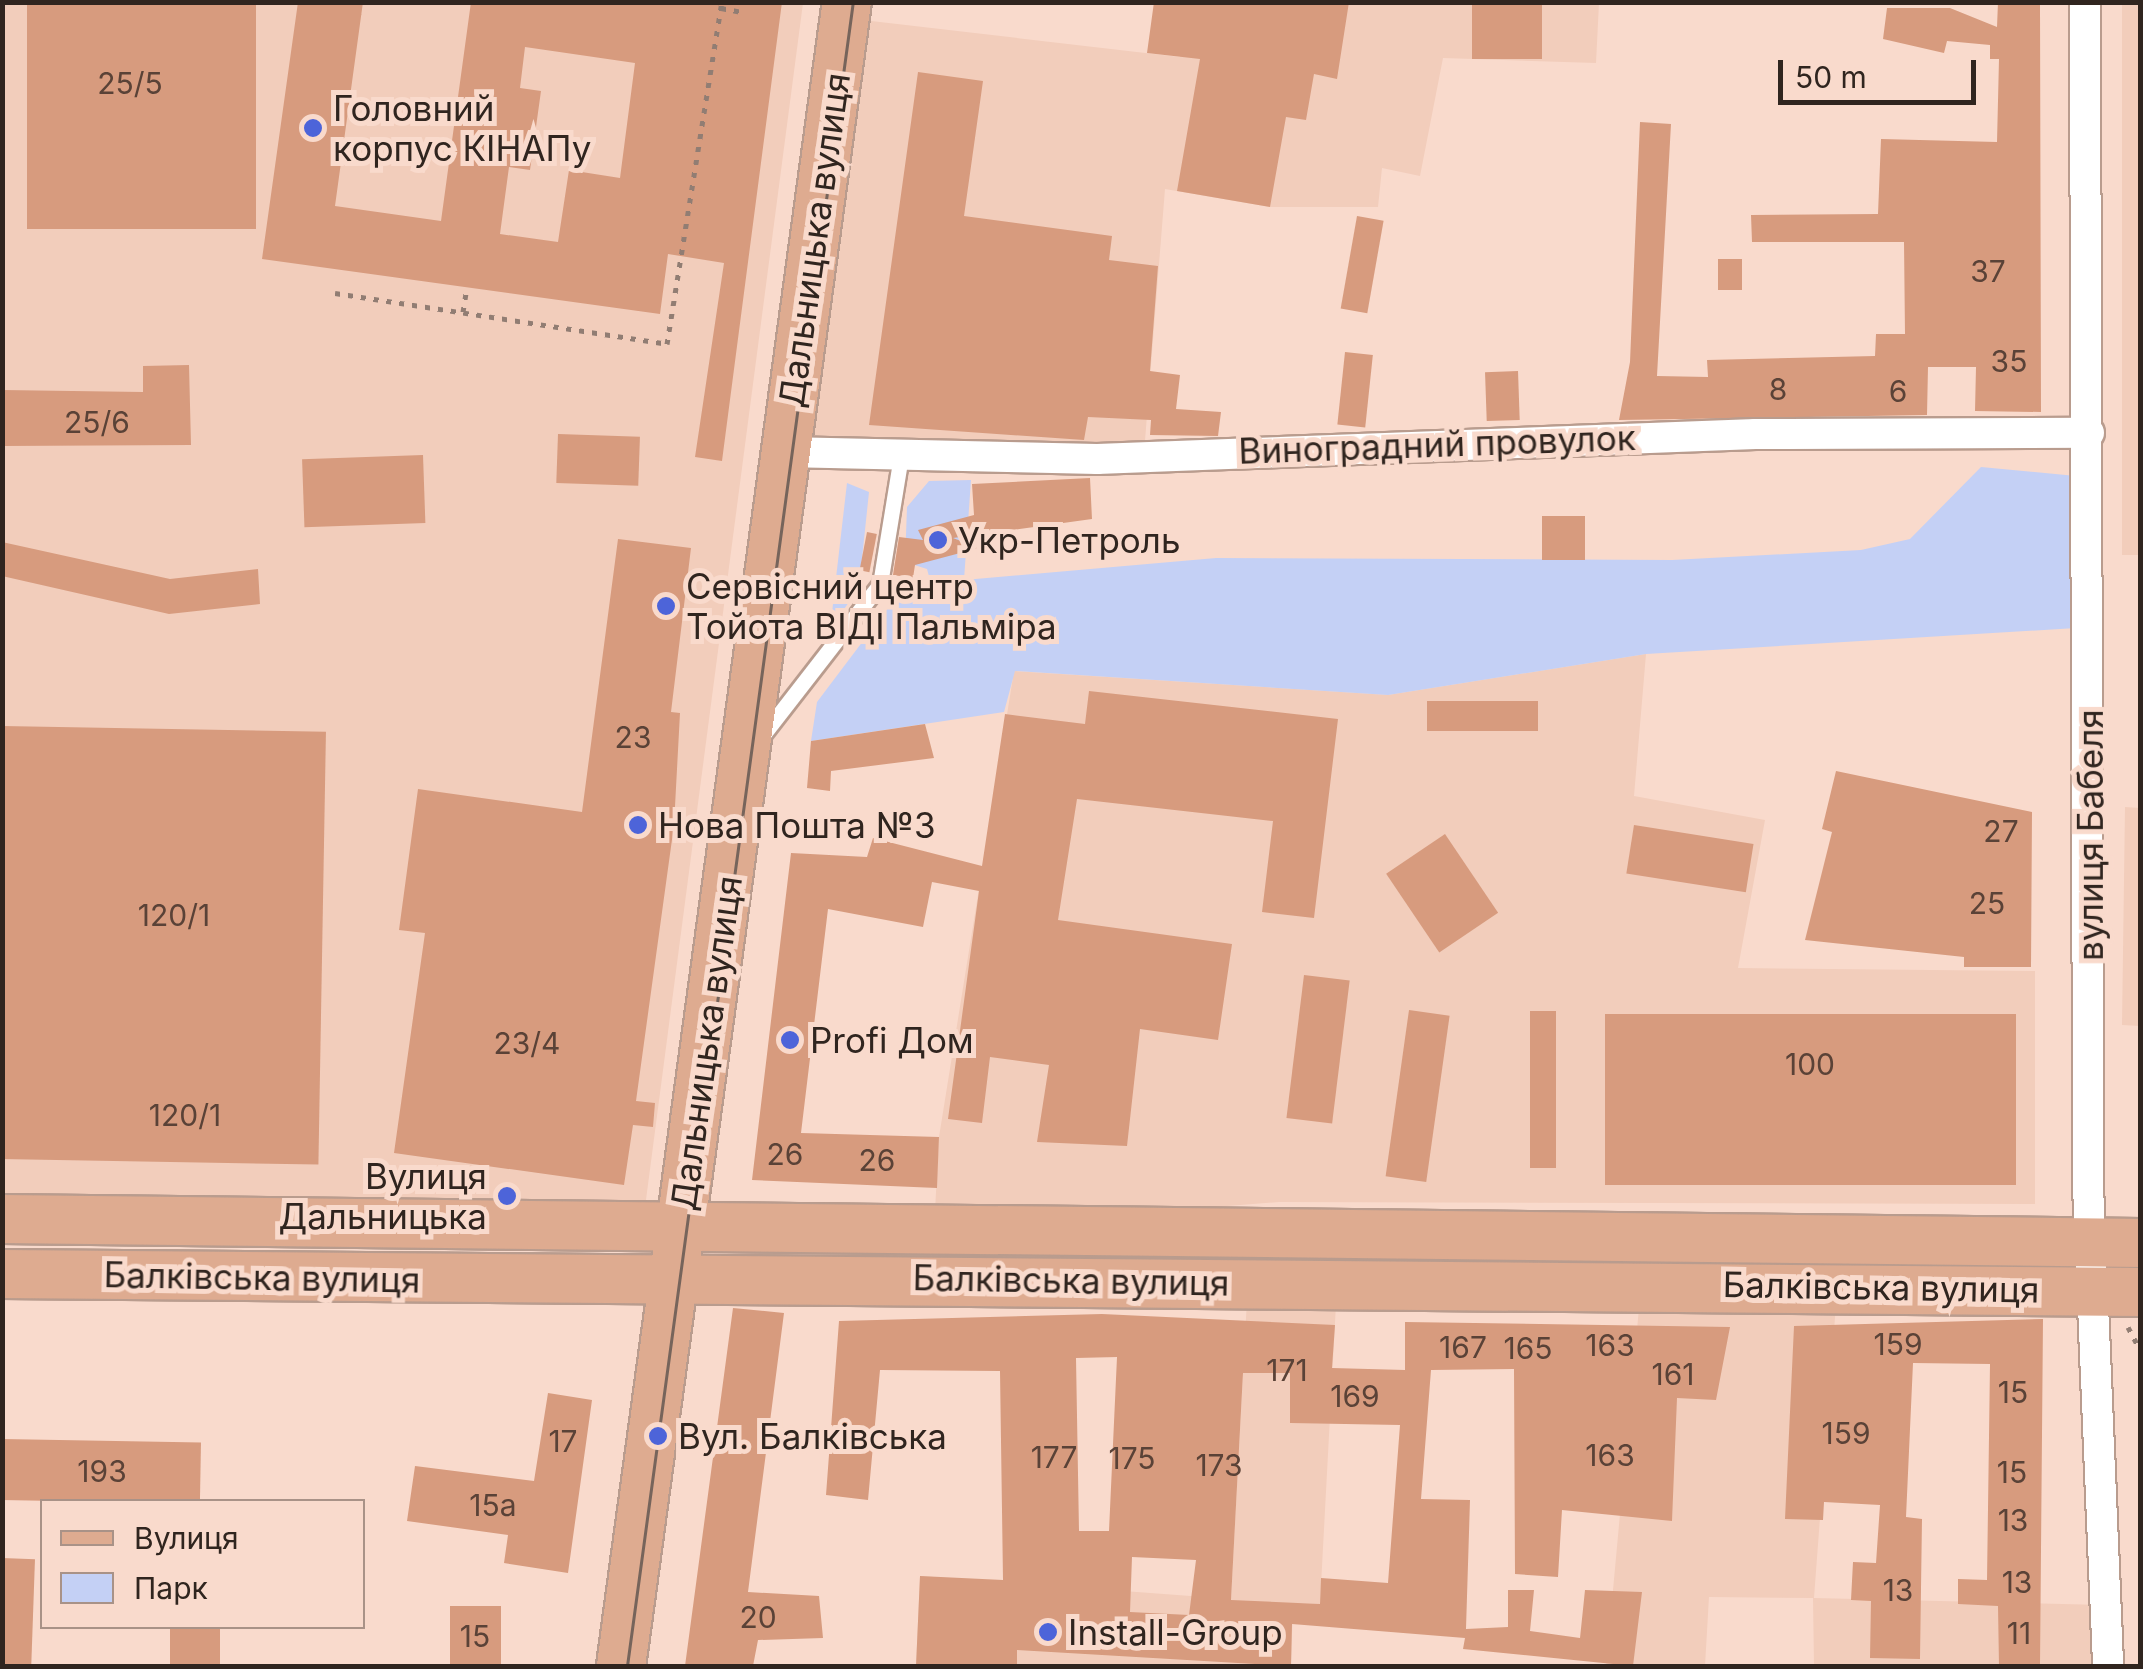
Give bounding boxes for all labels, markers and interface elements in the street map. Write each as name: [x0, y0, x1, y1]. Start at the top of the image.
scale bar: [1783, 40, 1980, 102]
text: 50 m: [1795, 59, 1867, 95]
house number: 25/5: [97, 65, 163, 101]
street label: Дальницька вулиця: [770, 70, 858, 410]
place label: Головний корпус КІНАПу: [333, 87, 591, 169]
marker: Головний корпус КІНАПу: [302, 117, 324, 139]
house number: 37: [1970, 253, 2006, 289]
house number: 35: [1991, 343, 2027, 379]
house number: 8: [1769, 371, 1787, 407]
house number: 6: [1889, 373, 1907, 409]
house number: 25/6: [64, 404, 130, 440]
street label: Виноградний провулок: [1238, 416, 1636, 472]
place label: Укр-Петроль: [958, 519, 1180, 561]
marker: Укр-Петроль: [927, 529, 949, 551]
place label: Сервісний центр Тойота ВІДІ Пальміра: [686, 565, 1057, 647]
marker: Сервісний центр Тойота ВІДІ Пальміра: [655, 595, 677, 617]
street label: вулиця Бабеля: [2069, 709, 2111, 961]
house number: 23: [615, 719, 651, 755]
place label: Нова Пошта №3: [658, 804, 936, 846]
house number: 27: [1983, 813, 2019, 849]
marker: Нова Пошта №3: [627, 814, 649, 836]
street label: Дальницька вулиця: [662, 873, 750, 1213]
house number: 25: [1969, 885, 2005, 921]
house number: 120/1: [138, 897, 210, 933]
place label: Profi Дом: [810, 1019, 974, 1061]
house number: 23/4: [493, 1025, 561, 1061]
marker: Profi Дом: [779, 1029, 801, 1051]
house number: 100: [1785, 1046, 1835, 1082]
house number: 120/1: [149, 1097, 221, 1133]
house number: 26: [767, 1136, 803, 1172]
house number: 26: [859, 1142, 895, 1178]
place label: Вулиця Дальницька: [279, 1155, 487, 1237]
marker: Вулиця Дальницька: [496, 1185, 518, 1207]
street label: Балківська вулиця: [103, 1253, 421, 1301]
street label: Балківська вулиця: [912, 1256, 1230, 1304]
street label: Балківська вулиця: [1722, 1263, 2040, 1311]
house number: 159: [1873, 1326, 1923, 1362]
house number: 163: [1585, 1327, 1635, 1363]
house number: 167: [1439, 1329, 1487, 1365]
house number: 165: [1503, 1330, 1553, 1366]
house number: 171: [1266, 1352, 1308, 1388]
house number: 161: [1651, 1356, 1695, 1392]
house number: 15: [1998, 1374, 2028, 1410]
house number: 169: [1330, 1378, 1380, 1414]
place label: Вул. Балківська: [678, 1415, 947, 1457]
house number: 159: [1821, 1415, 1871, 1451]
house number: 17: [548, 1423, 578, 1459]
marker: Вул. Балківська: [647, 1425, 669, 1447]
house number: 163: [1585, 1437, 1635, 1473]
house number: 177: [1031, 1439, 1077, 1475]
house number: 175: [1108, 1440, 1156, 1476]
house number: 173: [1195, 1447, 1243, 1483]
house number: 193: [77, 1453, 127, 1489]
house number: 15: [1997, 1454, 2027, 1490]
house number: 15а: [469, 1487, 517, 1523]
legend: [40, 1499, 365, 1629]
house number: 13: [1998, 1502, 2028, 1538]
text: Вулиця: [134, 1520, 239, 1556]
house number: 13: [2002, 1564, 2032, 1600]
text: Парк: [134, 1570, 208, 1606]
house number: 13: [1883, 1572, 1913, 1608]
house number: 20: [739, 1599, 777, 1635]
place label: Install-Group: [1068, 1611, 1283, 1653]
house number: 11: [2007, 1615, 2031, 1651]
house number: 15: [460, 1618, 490, 1654]
marker: Install-Group: [1037, 1621, 1059, 1643]

